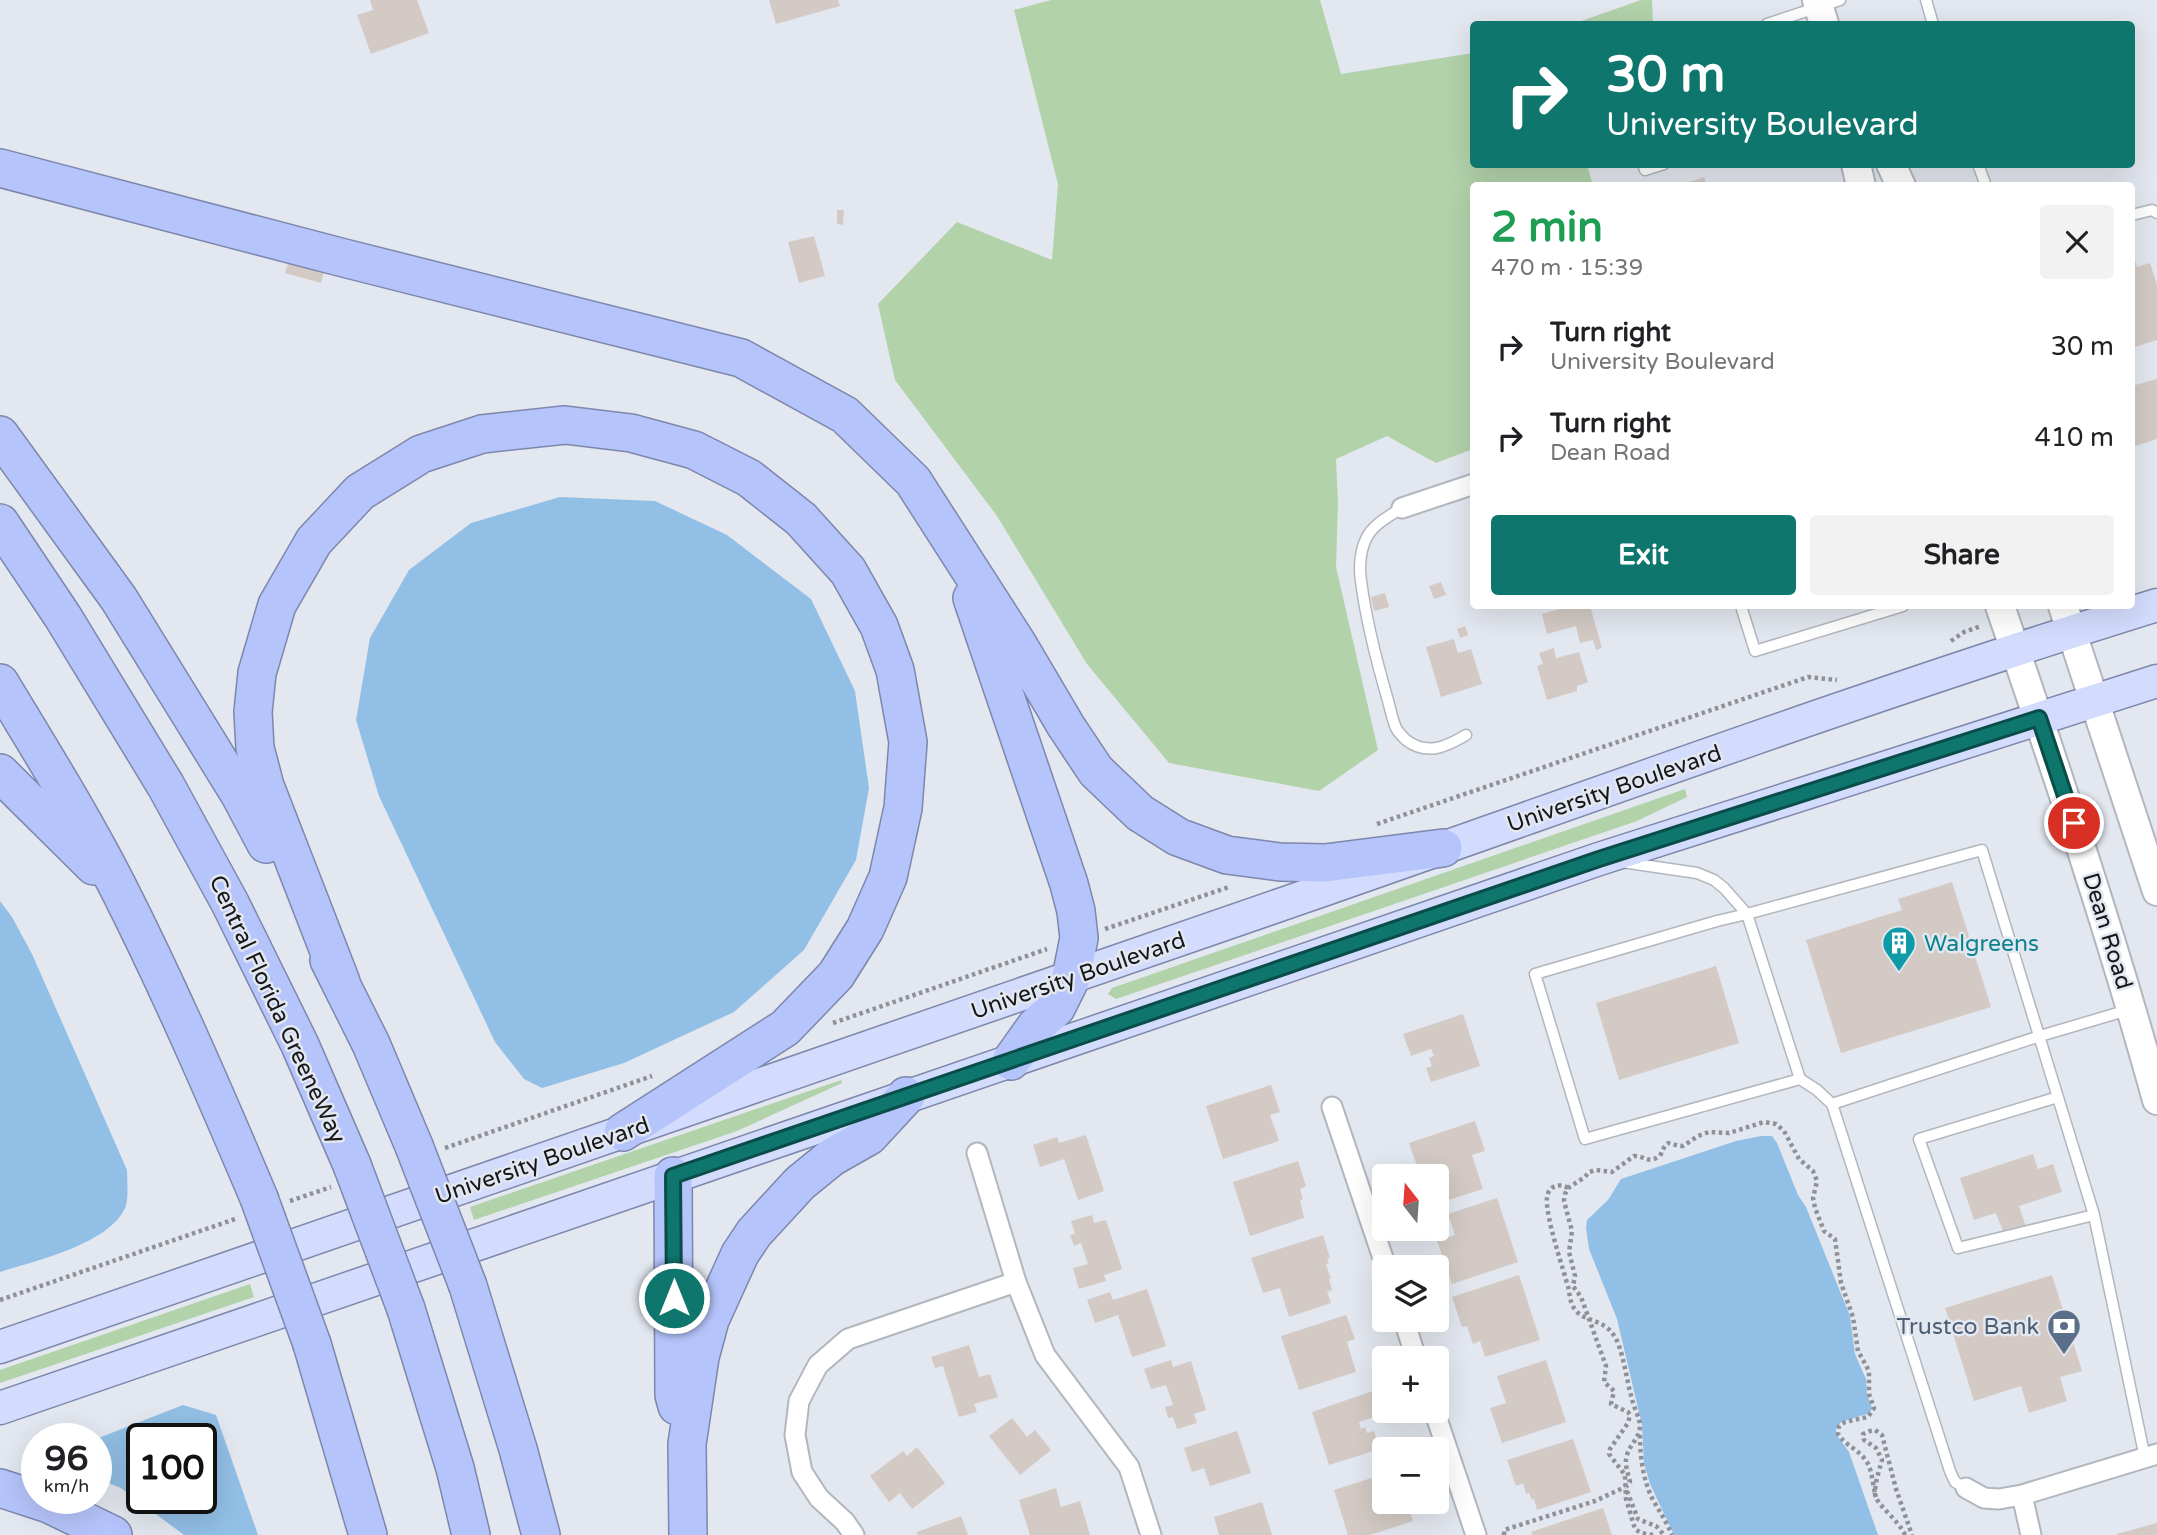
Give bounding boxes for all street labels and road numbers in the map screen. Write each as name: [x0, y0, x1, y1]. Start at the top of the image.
street label: University Boulevard: [1504, 739, 1725, 839]
street label: Dean Road: [2076, 870, 2138, 993]
street label: Central Florida GreeneWay: [203, 871, 352, 1148]
street label: University Boulevard: [968, 926, 1189, 1026]
street label: University Boulevard: [432, 1111, 653, 1211]

